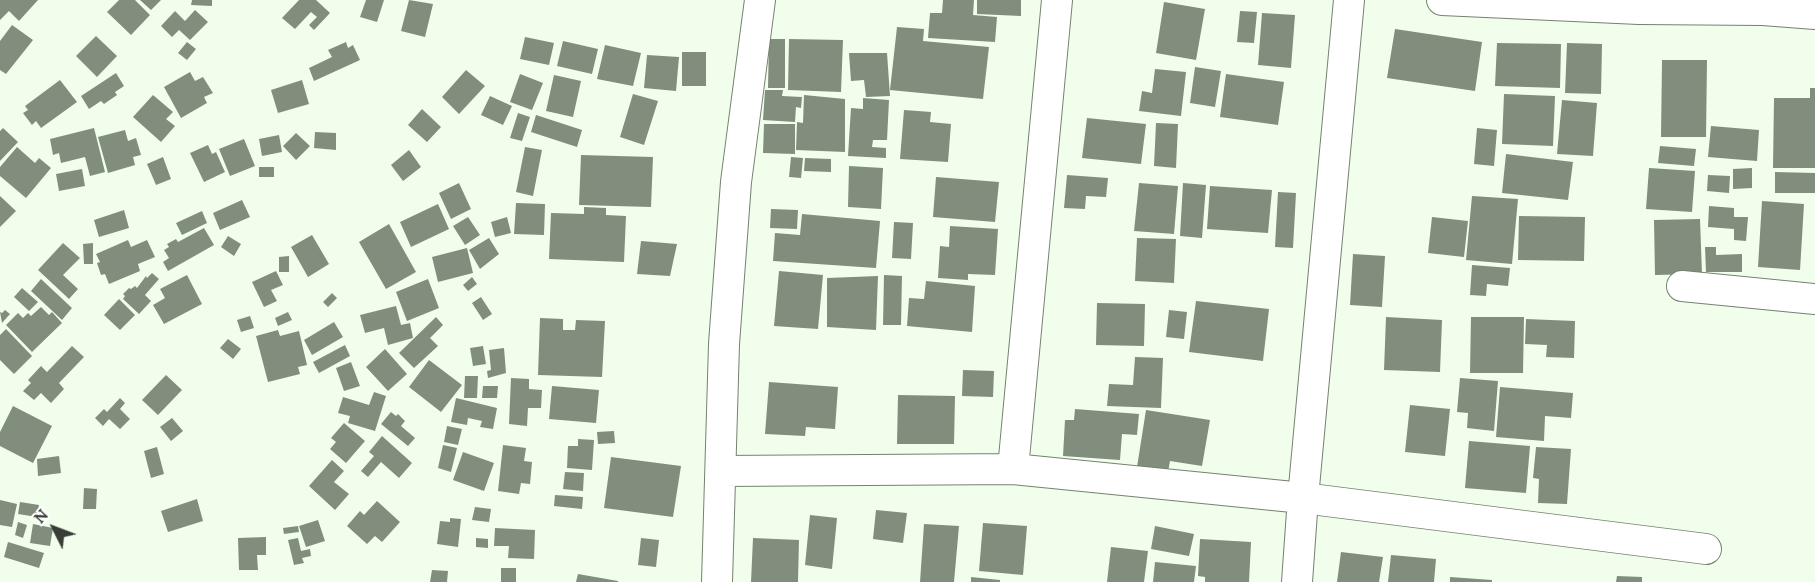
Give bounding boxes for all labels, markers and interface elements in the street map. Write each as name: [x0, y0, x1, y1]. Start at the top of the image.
north arrow: [24, 498, 84, 558]
text: N: [29, 505, 52, 527]

